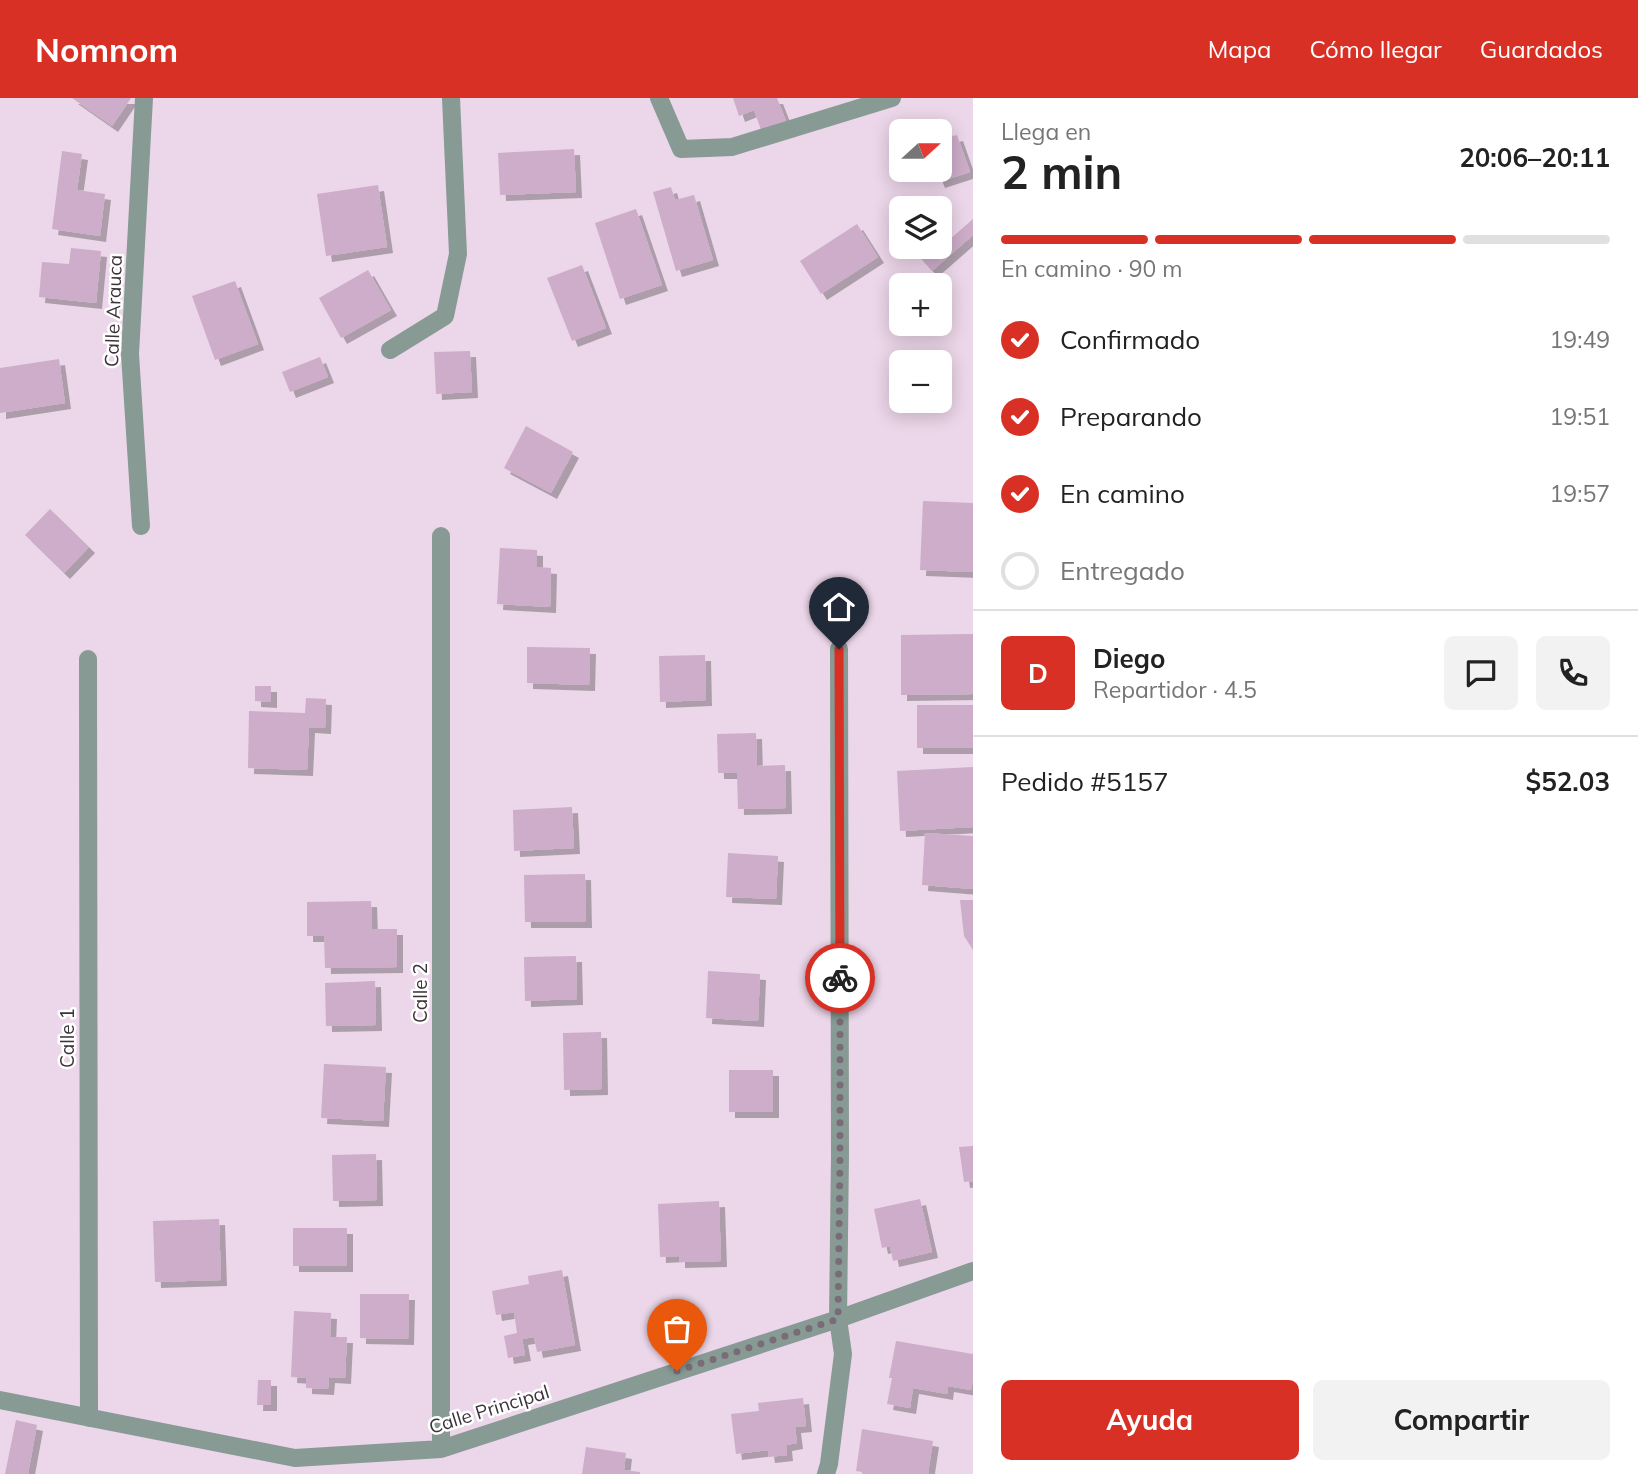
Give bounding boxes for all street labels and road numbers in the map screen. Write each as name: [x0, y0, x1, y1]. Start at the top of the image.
street label: Calle Arauca: [99, 254, 127, 368]
street label: Calle 2: [408, 963, 432, 1023]
street label: Calle 1: [55, 1008, 79, 1068]
street label: Calle Principal: [426, 1379, 552, 1439]

